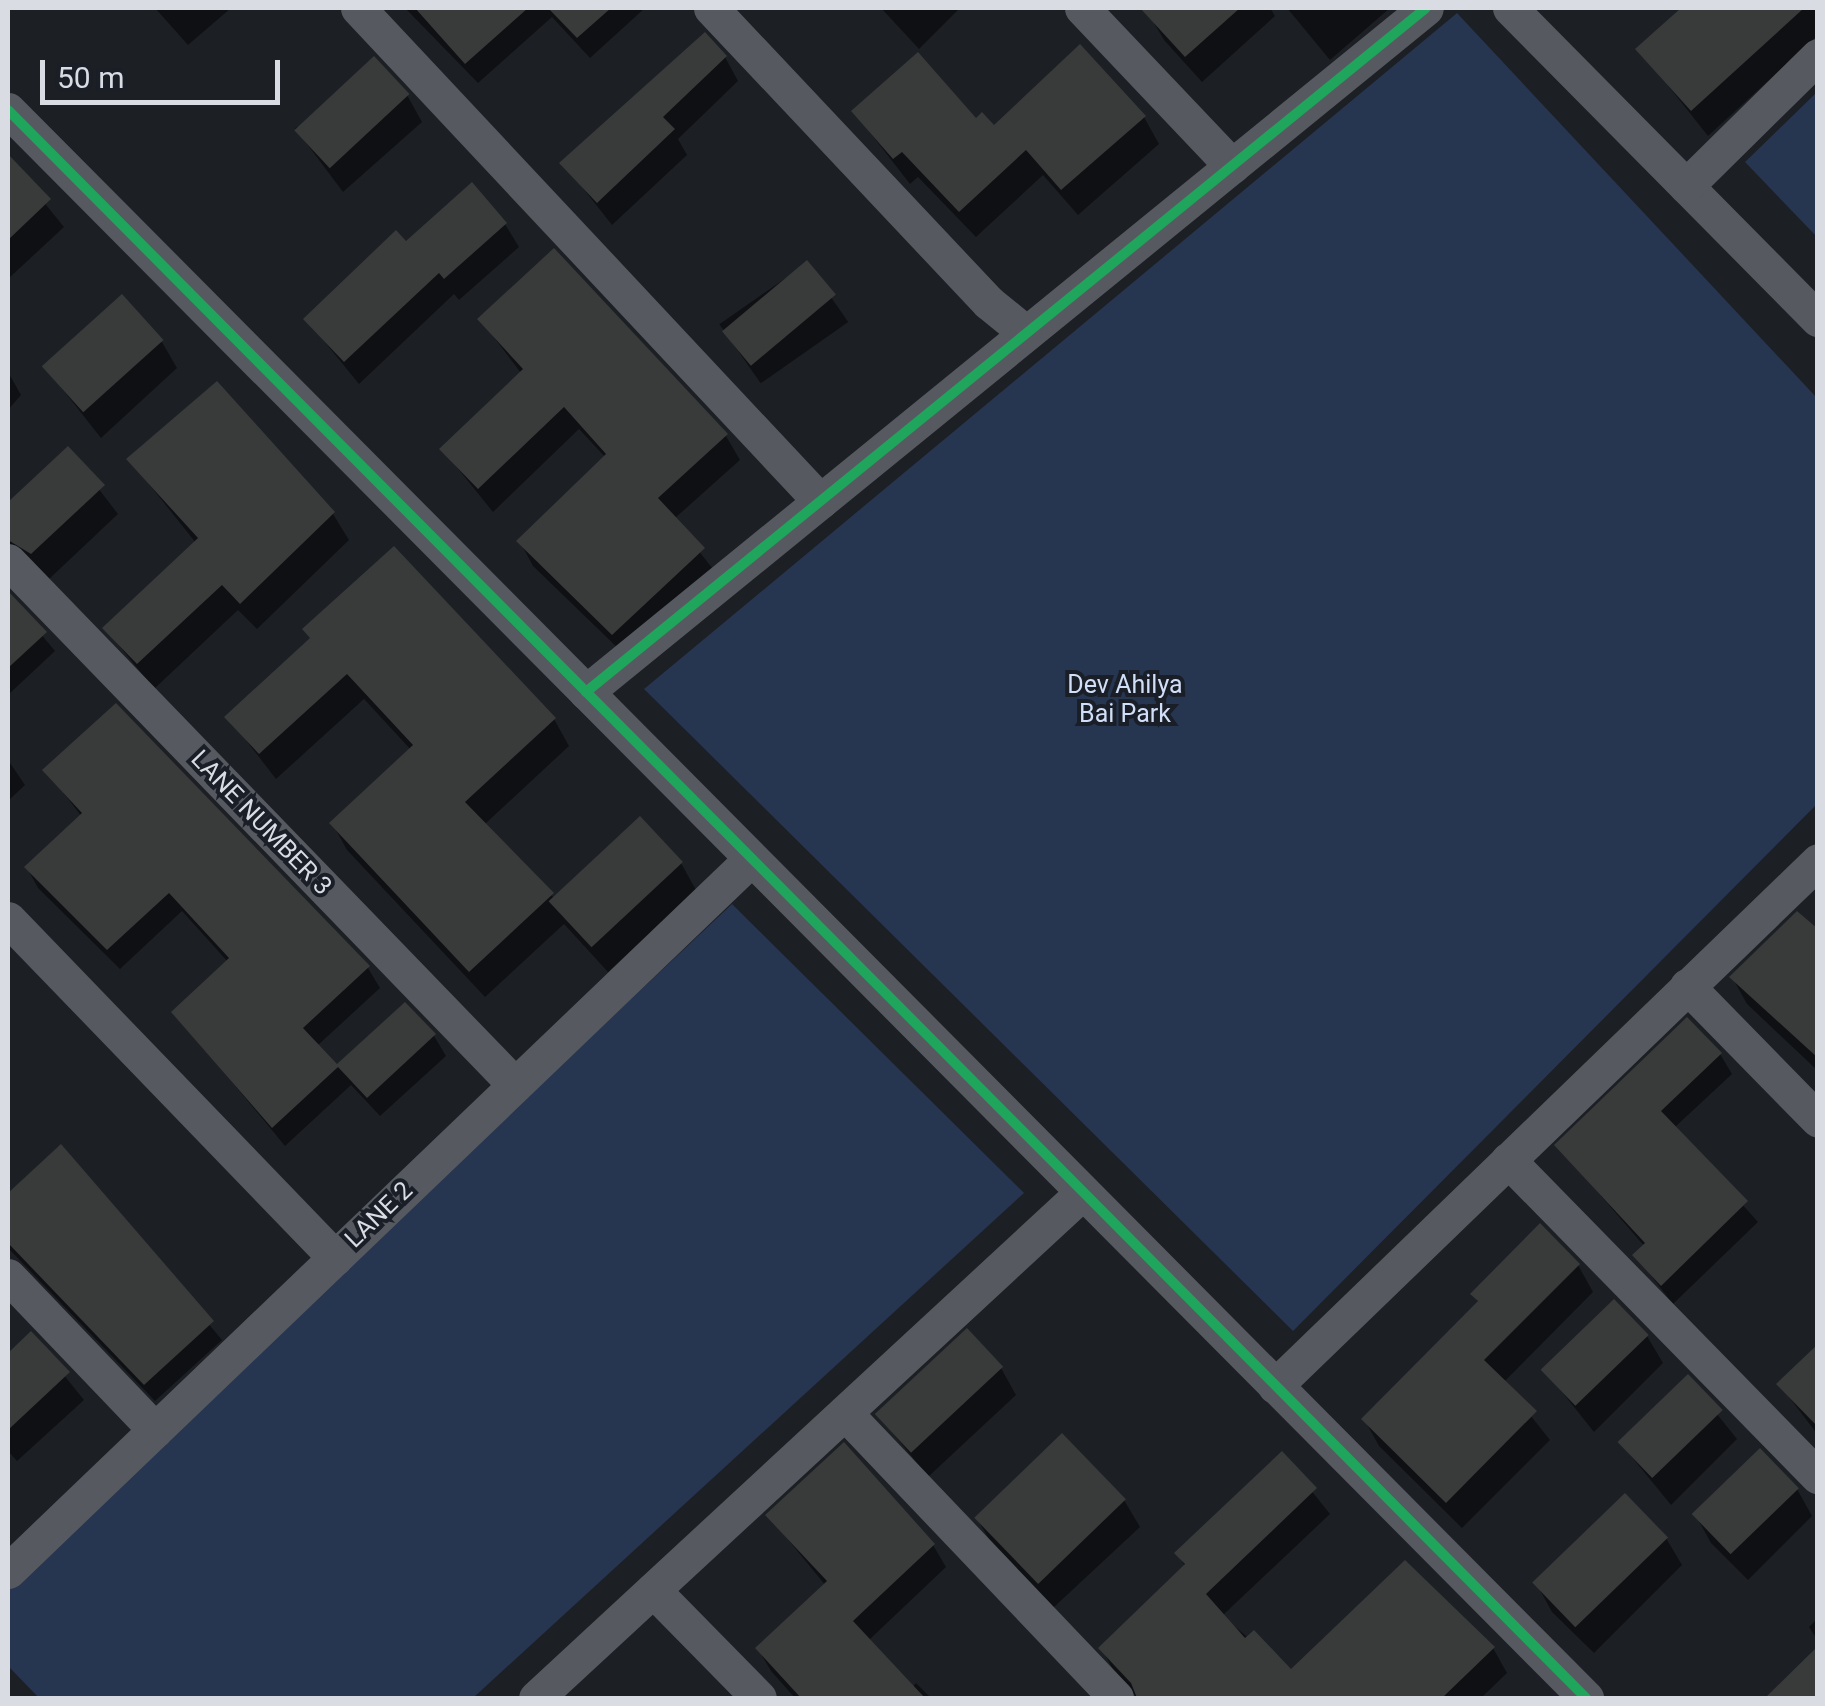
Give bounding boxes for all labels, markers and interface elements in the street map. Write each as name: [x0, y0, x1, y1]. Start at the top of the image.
scale bar: [45, 40, 285, 102]
text: 50 m: [57, 60, 124, 95]
park label: Dev Ahilya Bai Park: [1067, 671, 1183, 730]
street label: LANE NUMBER 3: [184, 744, 338, 902]
street label: LANE 2: [339, 1176, 419, 1254]

